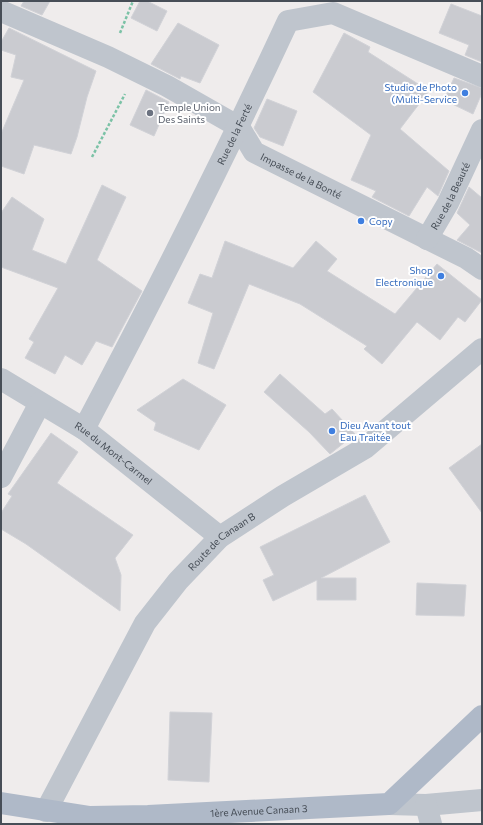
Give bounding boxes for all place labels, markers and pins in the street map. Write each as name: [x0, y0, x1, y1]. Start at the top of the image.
place label: Studio de Photo (Multi-Service: [384, 81, 457, 105]
marker: Studio de Photo (Multi-Service: [460, 88, 470, 98]
place label: Temple Union Des Saints: [158, 101, 221, 125]
marker: Temple Union Des Saints: [145, 108, 155, 118]
place label: Copy: [369, 215, 393, 227]
marker: Copy: [356, 216, 366, 226]
place label: Shop Electronique: [375, 264, 433, 288]
marker: Shop Electronique: [436, 271, 446, 281]
place label: Dieu Avant tout Eau Traitée: [340, 419, 411, 443]
marker: Dieu Avant tout Eau Traitée: [327, 426, 337, 436]

